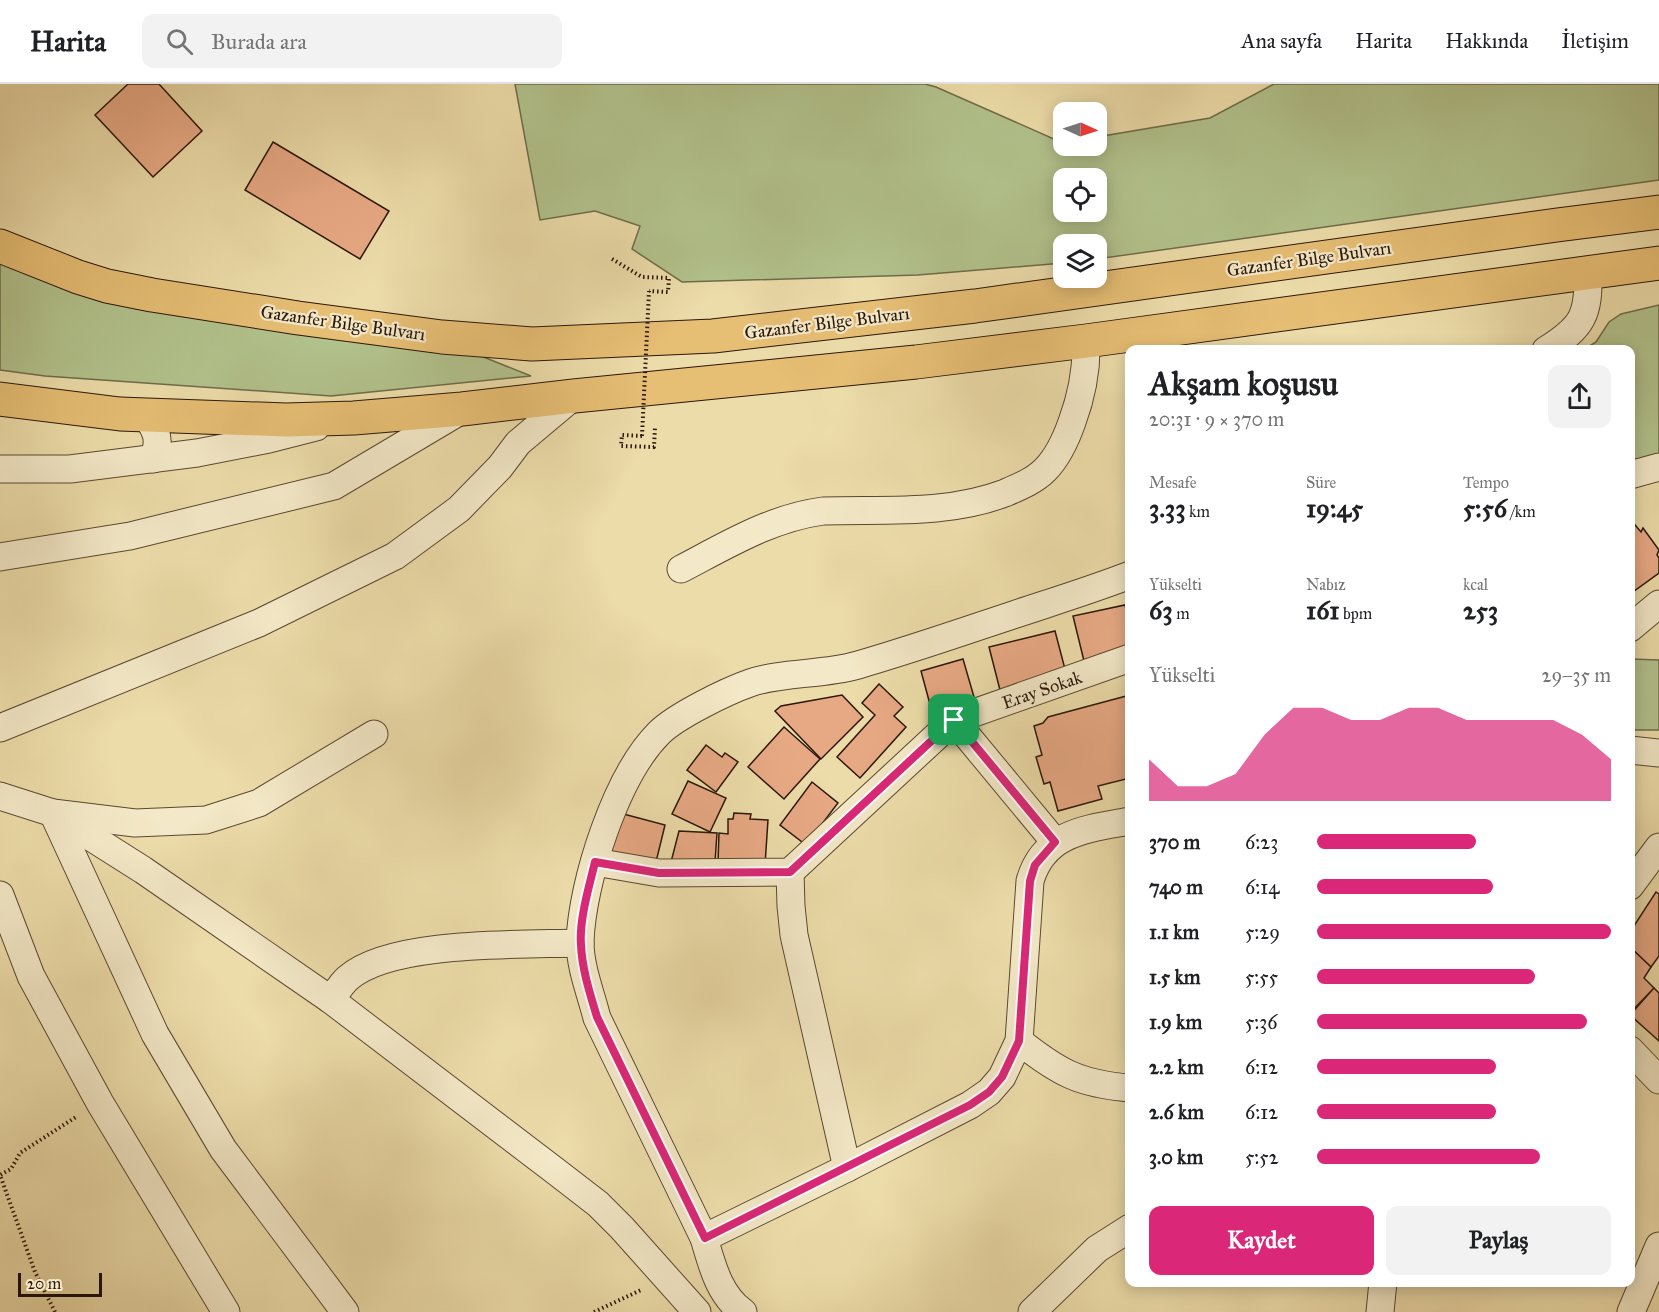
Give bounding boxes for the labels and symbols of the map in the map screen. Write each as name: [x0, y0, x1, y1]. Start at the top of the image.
north arrow: [1053, 102, 1107, 156]
street label: Gazanfer Bilge Bulvarı: [1225, 237, 1393, 282]
street label: Gazanfer Bilge Bulvarı: [259, 301, 427, 346]
street label: Gazanfer Bilge Bulvarı: [743, 302, 911, 345]
street label: Eray Sokak: [999, 666, 1085, 714]
pin: [928, 694, 979, 745]
scale bar: [18, 1270, 102, 1298]

